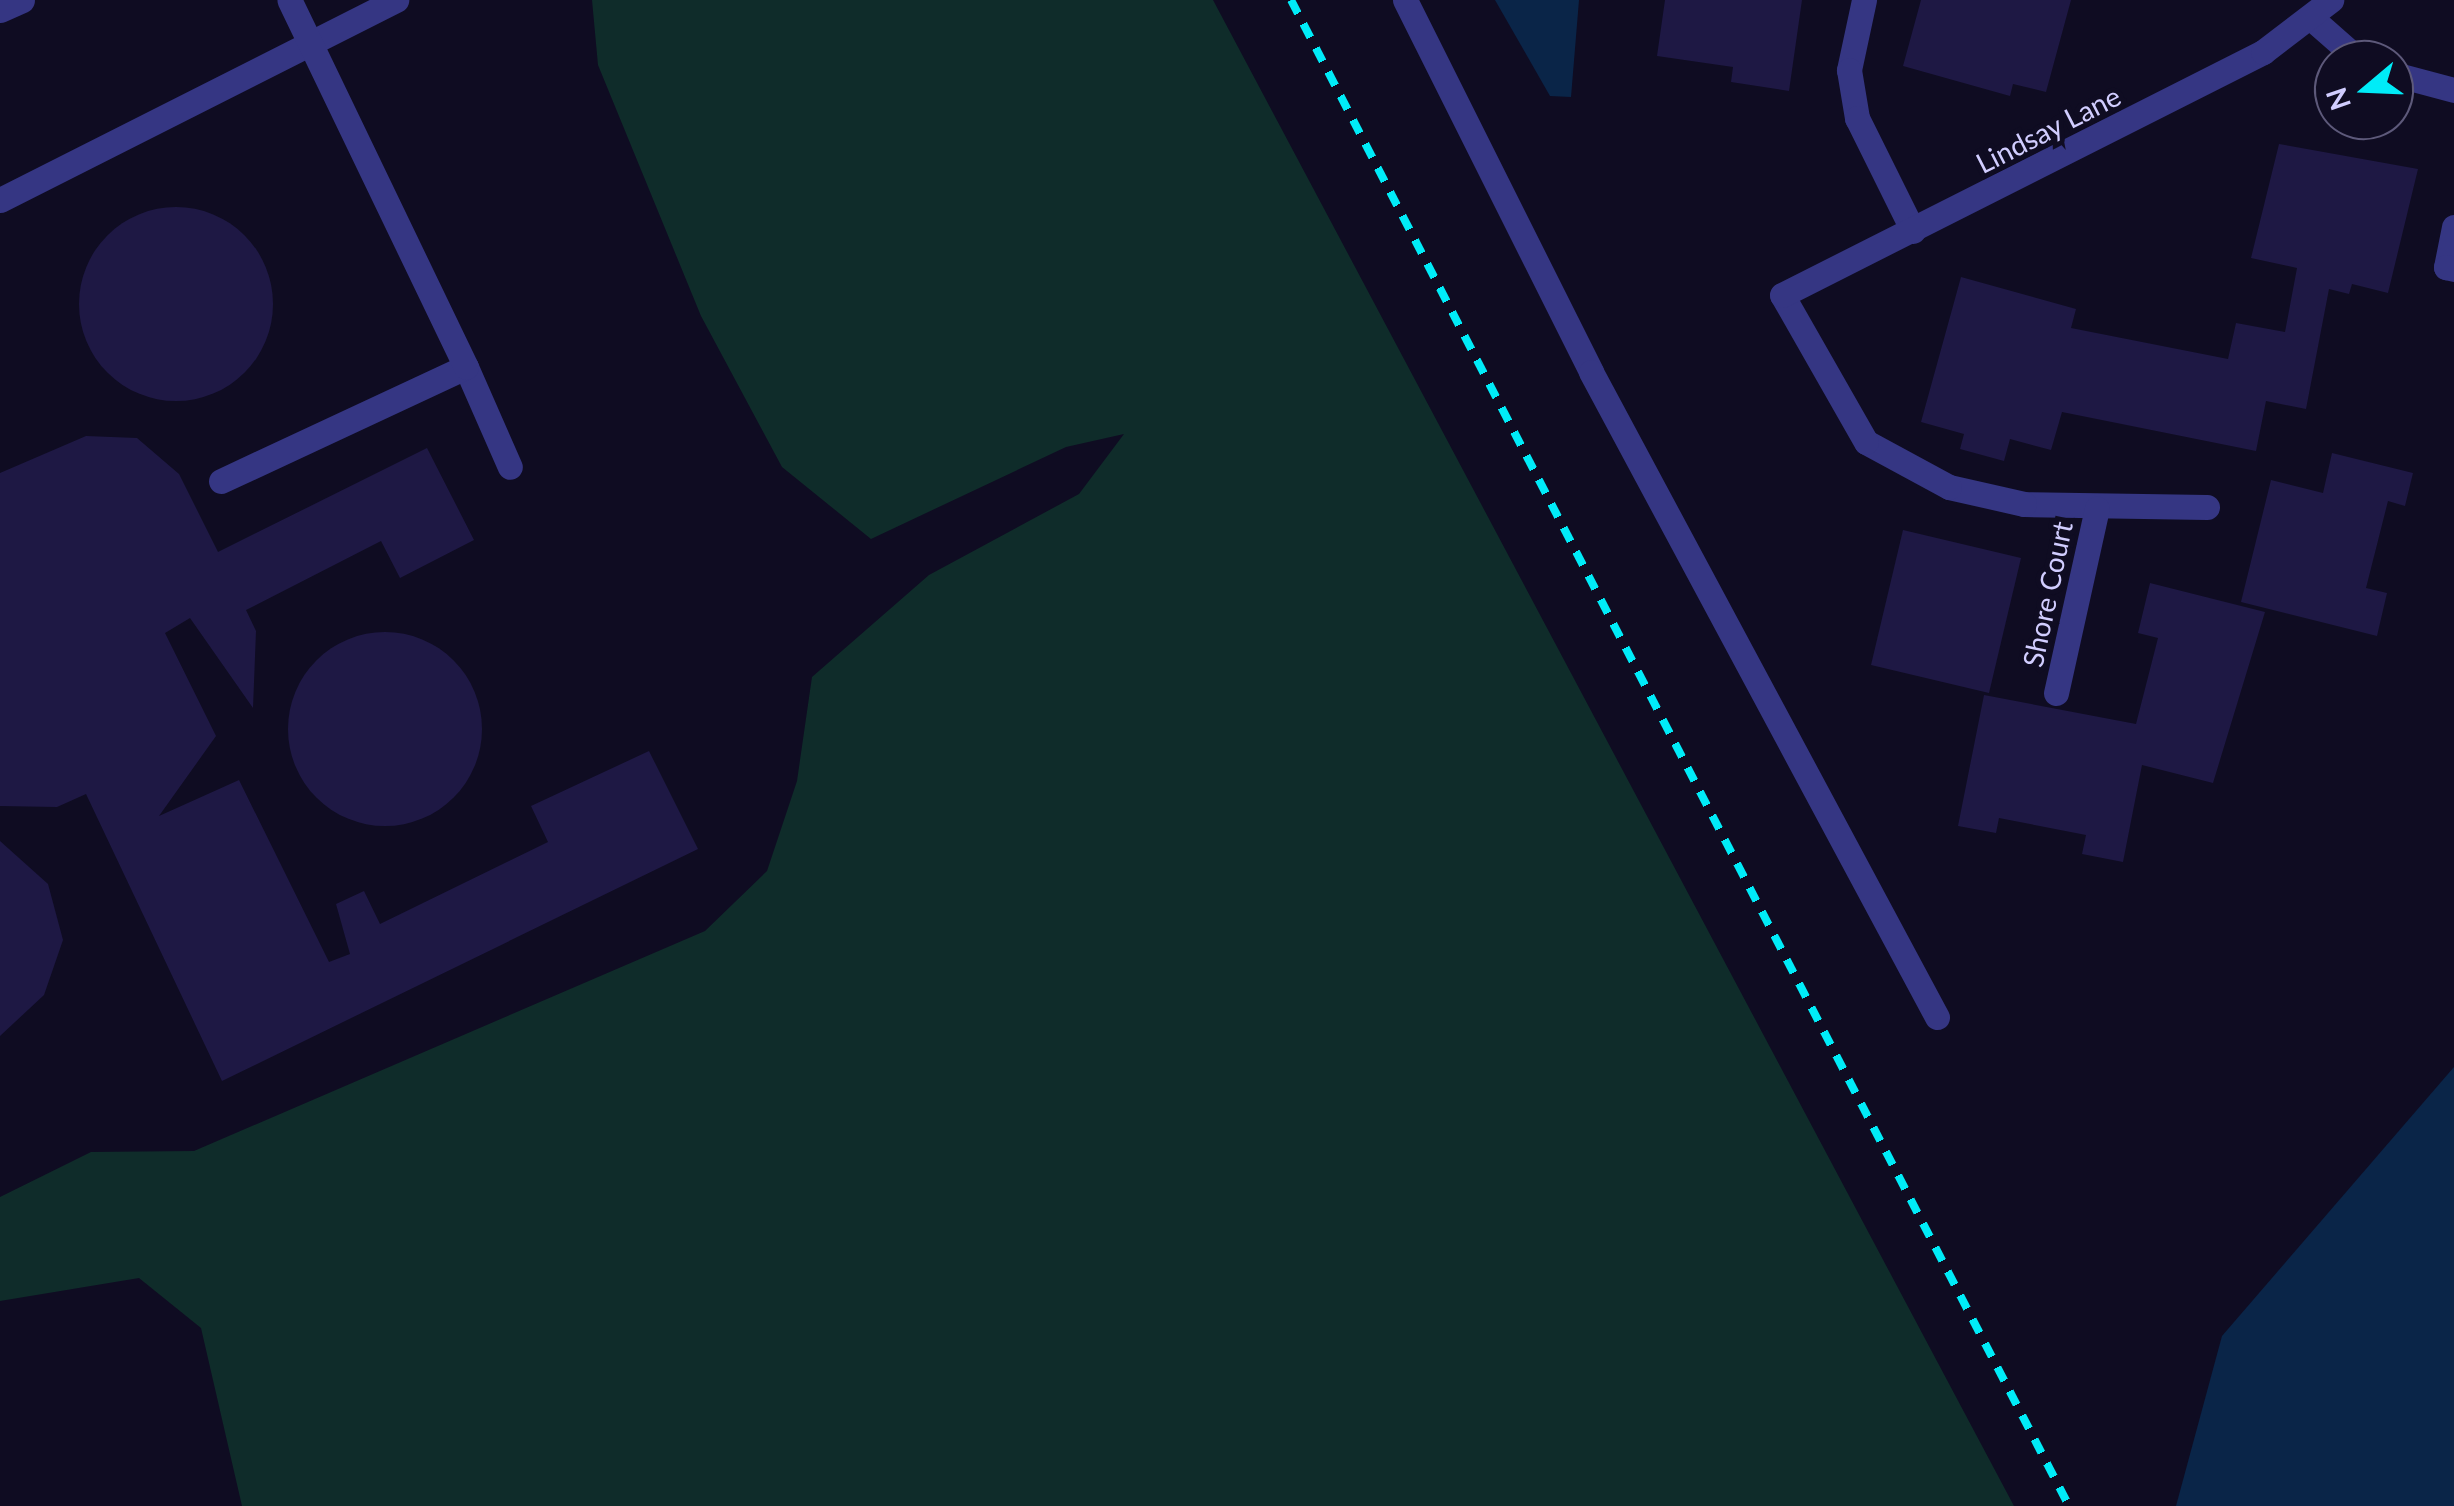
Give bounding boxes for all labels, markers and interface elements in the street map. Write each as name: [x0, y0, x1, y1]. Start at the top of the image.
north arrow: [2314, 40, 2414, 140]
street label: Lindsay Lane: [1970, 78, 2126, 180]
text: N: [2318, 83, 2357, 115]
street label: Shore Court: [2015, 518, 2079, 670]

